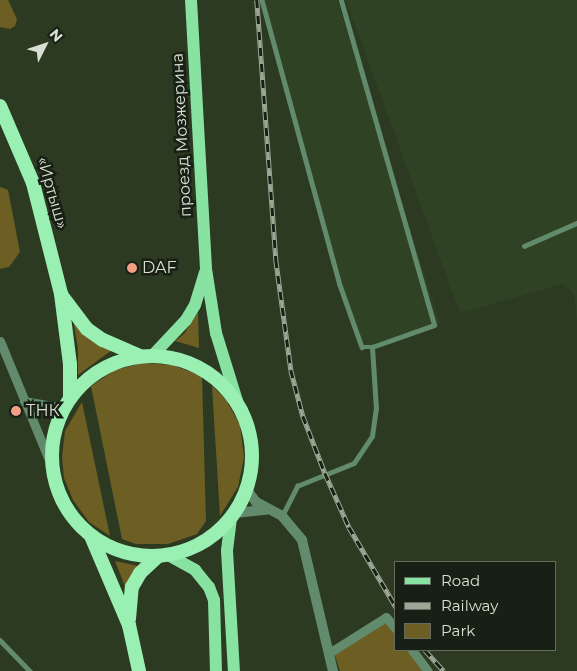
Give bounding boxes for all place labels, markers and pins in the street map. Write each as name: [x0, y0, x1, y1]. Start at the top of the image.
place label: DAF: [142, 258, 177, 278]
marker: DAF: [126, 262, 138, 274]
place label: ТНК: [26, 401, 60, 421]
marker: ТНК: [10, 405, 22, 417]

